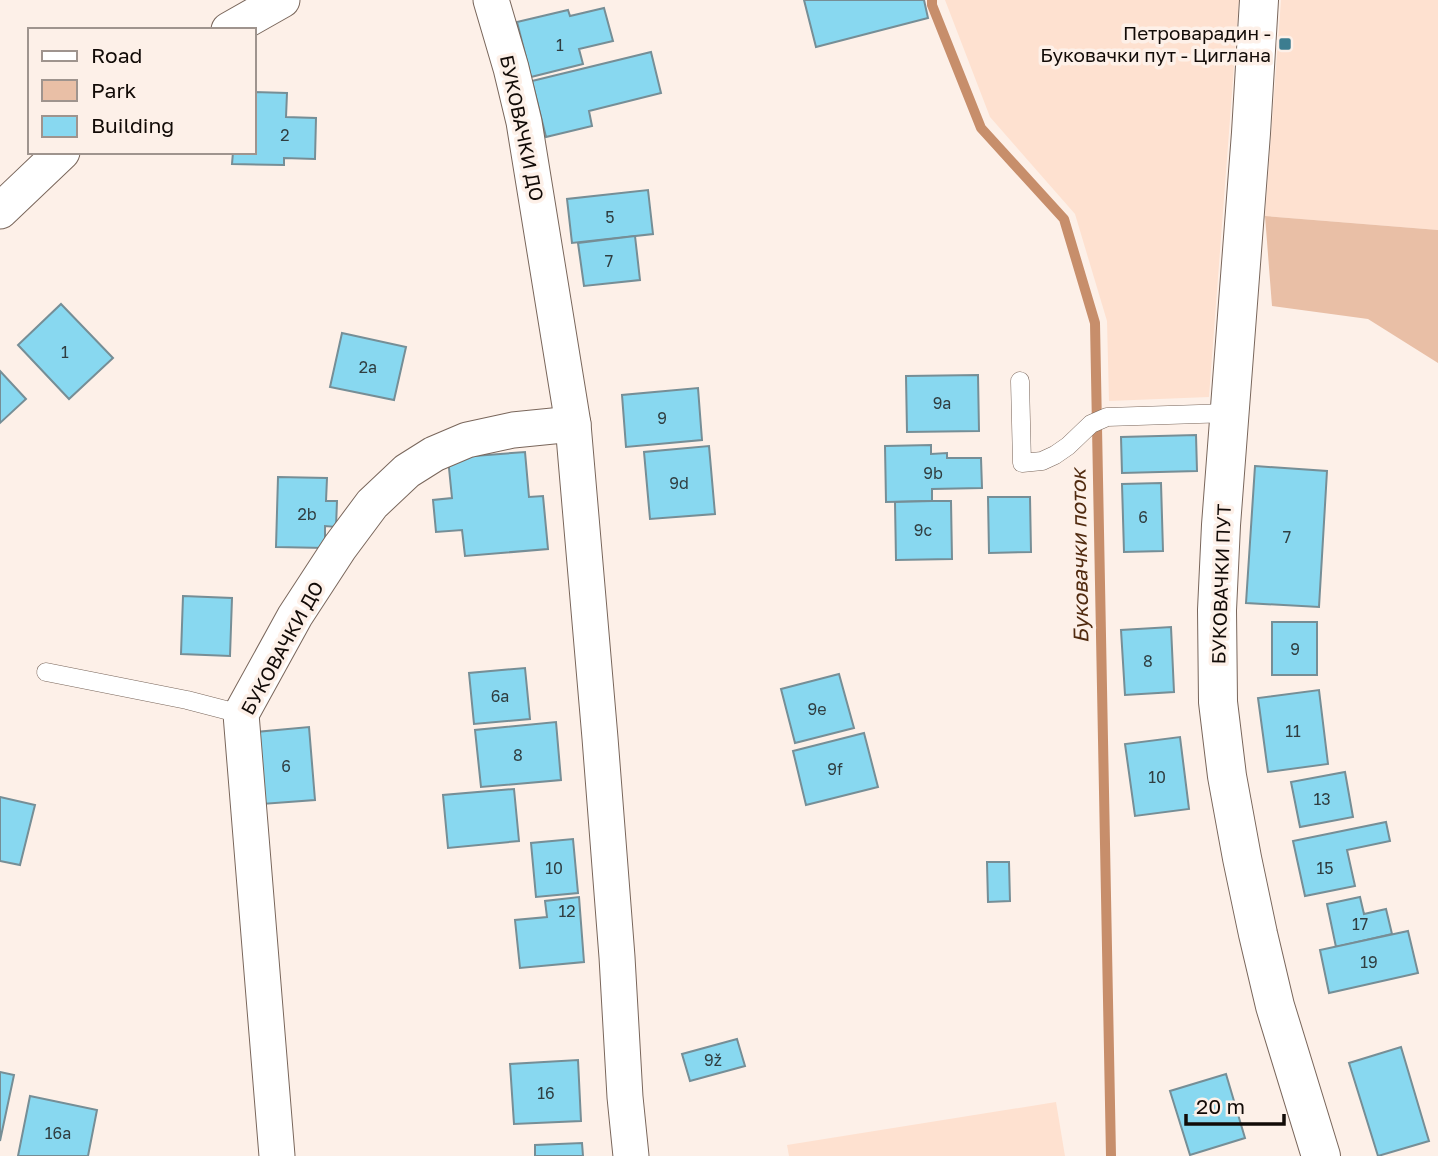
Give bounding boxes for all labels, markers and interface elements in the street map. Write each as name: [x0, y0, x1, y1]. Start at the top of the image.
place label: Петроварадин - Буковачки пут - Циглана: [1040, 21, 1271, 66]
legend: [28, 28, 256, 154]
house number: 1: [556, 35, 564, 55]
marker: Петроварадин - Буковачки пут - Циглана: [1277, 36, 1293, 52]
text: Road: [91, 42, 142, 68]
street label: БУКОВАЧКИ ДО: [496, 53, 549, 203]
text: Park: [91, 77, 137, 103]
text: Building: [91, 112, 174, 138]
house number: 2: [280, 125, 290, 145]
house number: 5: [605, 207, 615, 227]
house number: 7: [605, 251, 613, 271]
house number: 1: [61, 342, 69, 362]
house number: 2a: [359, 357, 377, 377]
house number: 9a: [933, 393, 951, 413]
house number: 9: [657, 408, 667, 428]
house number: 9b: [923, 463, 943, 483]
water label: Буковачки поток: [1064, 466, 1094, 644]
house number: 9d: [669, 473, 689, 493]
street label: БУКОВАЧКИ ПУТ: [1206, 503, 1235, 665]
house number: 2b: [297, 504, 317, 524]
house number: 6: [1138, 507, 1148, 527]
house number: 9c: [914, 520, 932, 540]
house number: 7: [1283, 527, 1291, 547]
street label: БУКОВАЧКИ ДО: [235, 577, 328, 718]
house number: 9: [1290, 639, 1300, 659]
house number: 8: [1143, 651, 1153, 671]
house number: 6a: [491, 686, 509, 706]
house number: 9e: [808, 699, 826, 719]
house number: 11: [1285, 721, 1301, 741]
house number: 8: [513, 745, 523, 765]
house number: 6: [281, 756, 291, 776]
house number: 9f: [827, 759, 843, 779]
house number: 10: [1148, 767, 1166, 787]
house number: 13: [1313, 789, 1331, 809]
house number: 10: [545, 858, 563, 878]
house number: 15: [1316, 858, 1334, 878]
house number: 12: [558, 901, 576, 921]
house number: 17: [1352, 914, 1368, 934]
house number: 19: [1360, 952, 1378, 972]
house number: 9ž: [704, 1050, 722, 1070]
scale bar: [1186, 1082, 1284, 1126]
house number: 16: [537, 1083, 555, 1103]
text: 20 m: [1196, 1093, 1245, 1119]
house number: 16a: [45, 1123, 71, 1143]

